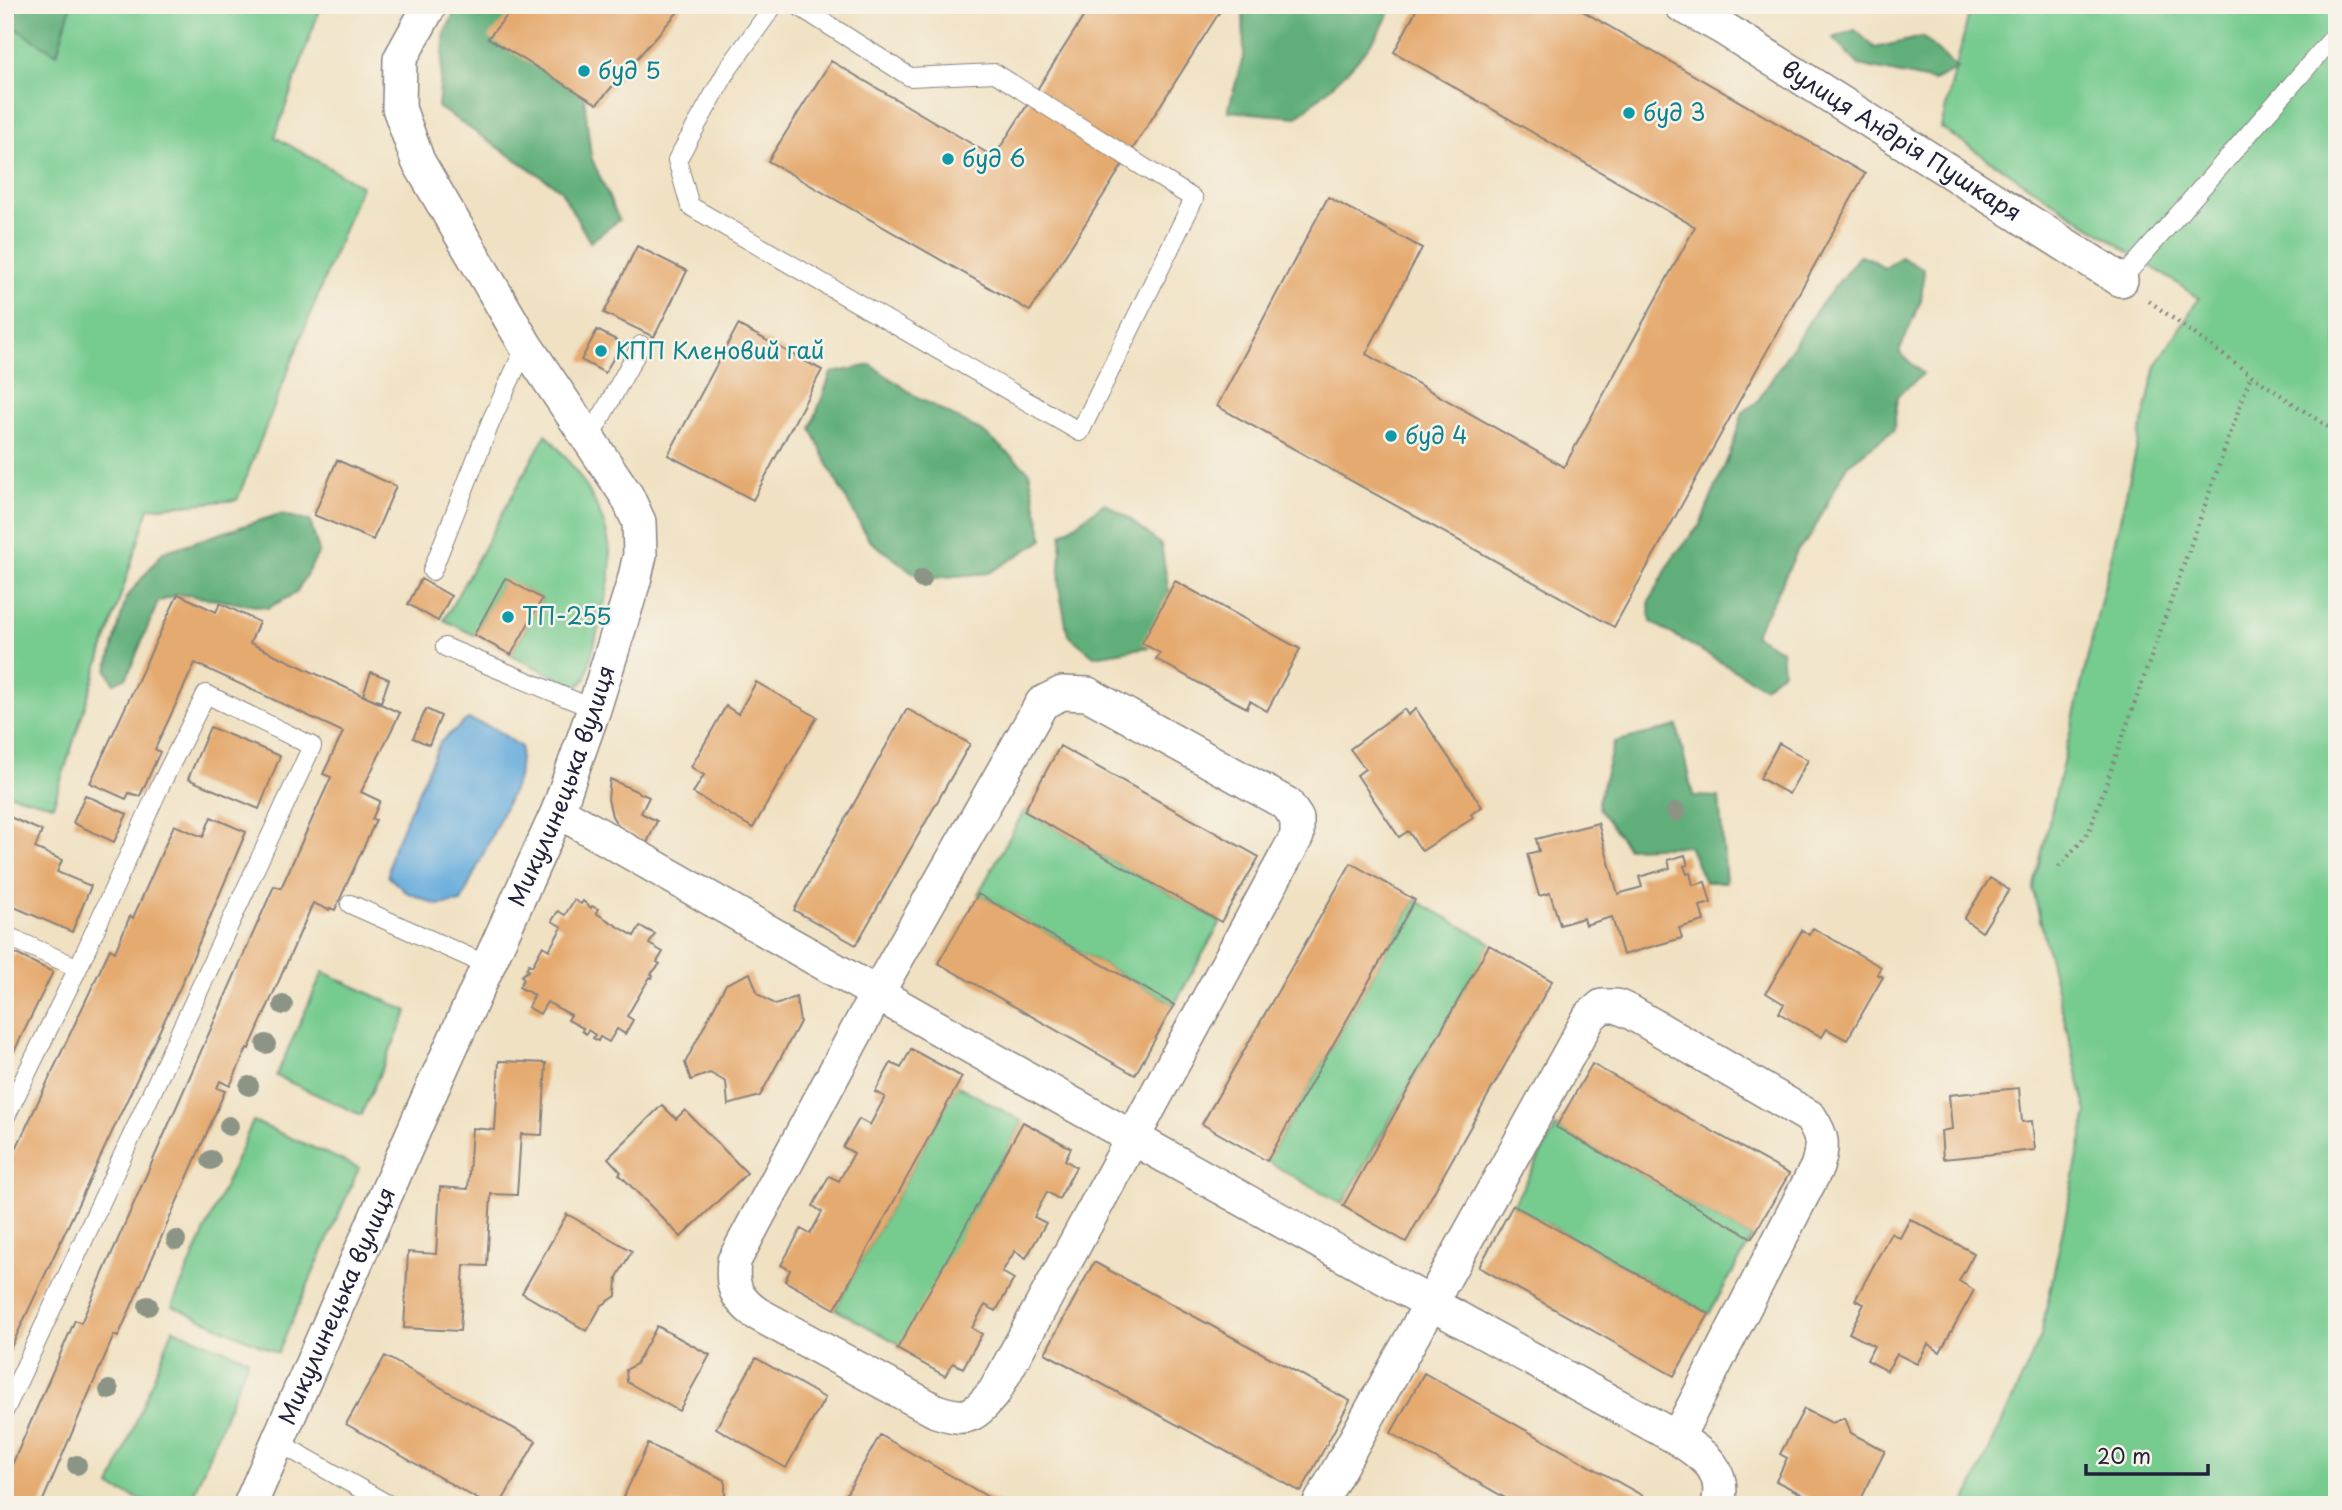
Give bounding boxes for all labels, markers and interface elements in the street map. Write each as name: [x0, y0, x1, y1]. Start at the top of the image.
street label: вулиця Андрія Пушкаря: [1775, 51, 2029, 229]
place label: буд 5: [598, 52, 661, 87]
marker: буд 5: [576, 63, 592, 79]
place label: буд 3: [1643, 94, 1706, 129]
marker: буд 3: [1621, 105, 1637, 121]
place label: буд 6: [962, 140, 1025, 175]
marker: буд 6: [940, 151, 956, 167]
place label: КПП Кленовий гай: [615, 332, 824, 367]
marker: КПП Кленовий гай: [593, 343, 609, 359]
place label: буд 4: [1405, 417, 1468, 452]
marker: буд 4: [1383, 428, 1399, 444]
place label: ТП-255: [522, 598, 611, 633]
marker: ТП-255: [500, 609, 516, 625]
street label: Микулинецька вулиця: [498, 661, 623, 912]
street label: Микулинецька вулиця: [268, 1181, 403, 1430]
scale bar: [2086, 1433, 2209, 1477]
text: 20 m: [2097, 1439, 2151, 1471]

